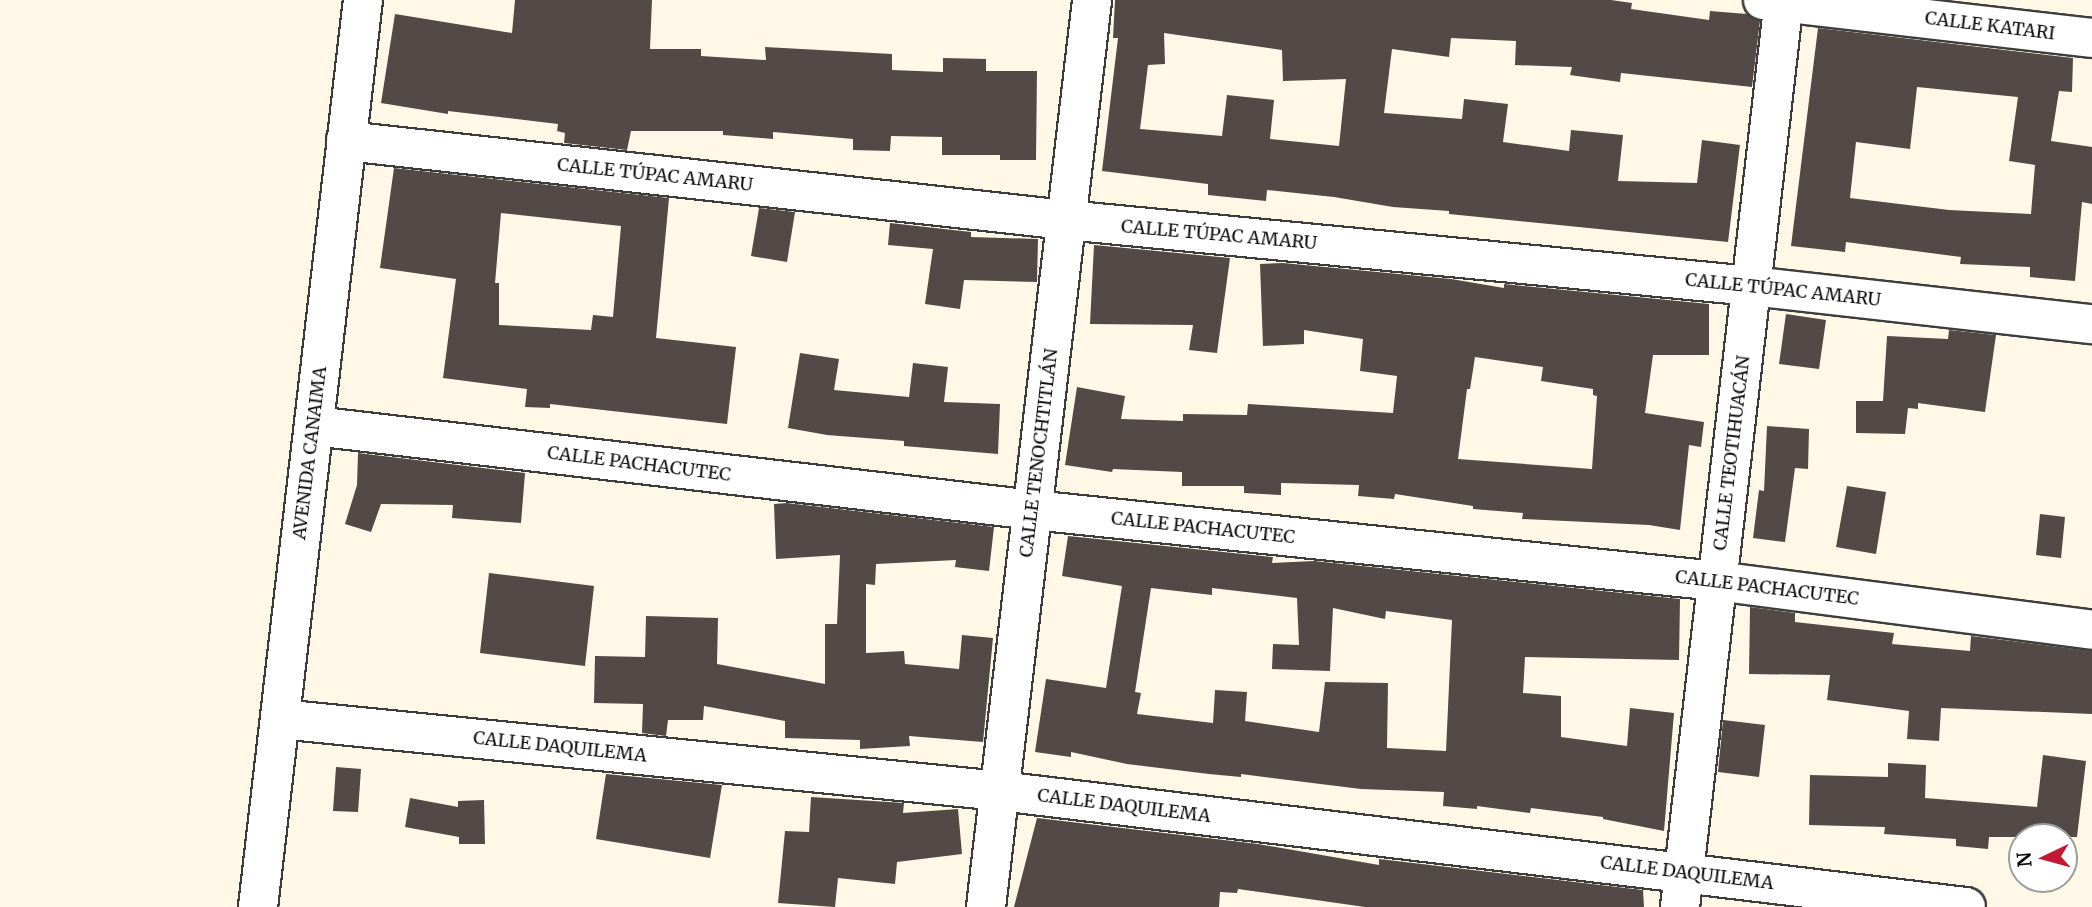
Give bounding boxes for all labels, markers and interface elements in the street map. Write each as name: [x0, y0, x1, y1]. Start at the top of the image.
street label: CALLE KATARI: [1924, 7, 2056, 45]
street label: CALLE TÚPAC AMARU: [556, 154, 754, 196]
street label: CALLE TÚPAC AMARU: [1120, 216, 1318, 254]
street label: CALLE TÚPAC AMARU: [1684, 269, 1882, 311]
street label: CALLE TENOCHTITLÁN: [1015, 347, 1063, 559]
street label: CALLE TEOTIHUACÁN: [1709, 354, 1755, 552]
street label: AVENIDA CANAIMA: [289, 365, 331, 541]
street label: CALLE PACHACUTEC: [546, 442, 732, 486]
street label: CALLE PACHACUTEC: [1110, 508, 1296, 548]
street label: CALLE PACHACUTEC: [1674, 566, 1860, 610]
street label: CALLE DAQUILEMA: [472, 727, 648, 767]
street label: CALLE DAQUILEMA: [1036, 785, 1212, 827]
north arrow: [2008, 823, 2078, 893]
text: N: [2011, 851, 2037, 868]
street label: CALLE DAQUILEMA: [1599, 852, 1775, 894]

